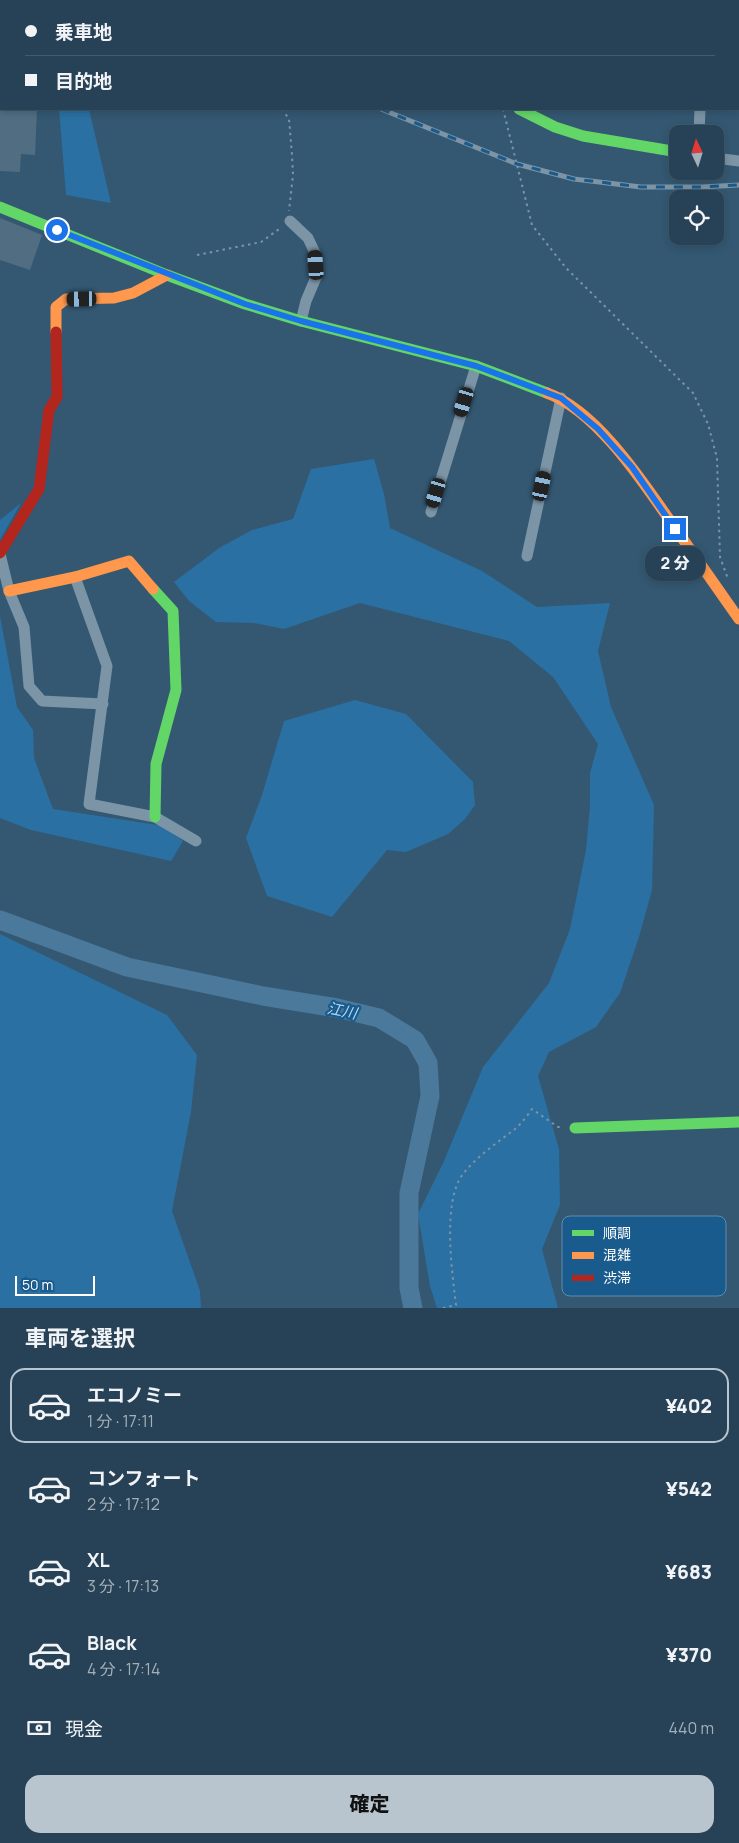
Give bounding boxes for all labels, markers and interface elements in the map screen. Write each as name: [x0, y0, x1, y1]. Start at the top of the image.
text: 乗車地: [55, 19, 112, 45]
text: 目的地: [55, 68, 112, 94]
north arrow: [669, 125, 724, 180]
map controls: [669, 125, 724, 245]
button: locate: [669, 190, 724, 245]
route start: [46, 219, 68, 241]
car: [307, 250, 324, 280]
car: [66, 291, 97, 307]
car: [452, 385, 475, 419]
car: [531, 470, 552, 502]
car: [424, 476, 447, 510]
route end: [664, 518, 686, 540]
callout: 2 分: [645, 546, 705, 582]
text: 2 分: [661, 552, 689, 574]
water label: 江川: [325, 997, 361, 1024]
legend: [562, 1216, 726, 1296]
text: 順調: [603, 1223, 631, 1242]
text: 混雑: [603, 1245, 631, 1264]
text: 渋滞: [603, 1268, 631, 1287]
scale bar: [15, 1273, 95, 1296]
text: 50 m: [22, 1275, 53, 1294]
text: 車両を選択: [25, 1323, 135, 1353]
text: エコノミー: [87, 1382, 182, 1408]
icon: car: [27, 1383, 72, 1428]
text: ¥402: [665, 1393, 712, 1419]
text: 1 分 · 17:11: [87, 1410, 154, 1432]
text: コンフォート: [87, 1465, 200, 1491]
icon: car: [27, 1466, 72, 1511]
text: ¥542: [666, 1476, 712, 1502]
text: 2 分 · 17:12: [87, 1493, 160, 1515]
text: XL: [87, 1547, 110, 1573]
icon: car: [27, 1549, 72, 1594]
text: ¥683: [665, 1559, 712, 1585]
text: 3 分 · 17:13: [87, 1575, 159, 1597]
text: Black: [87, 1630, 136, 1656]
icon: car: [27, 1632, 72, 1677]
text: ¥370: [666, 1642, 712, 1668]
text: 4 分 · 17:14: [87, 1658, 160, 1680]
icon: cash: [25, 1714, 53, 1742]
text: 現金: [65, 1716, 103, 1742]
text: 440 m: [668, 1717, 714, 1739]
button: 確定: [25, 1775, 714, 1833]

